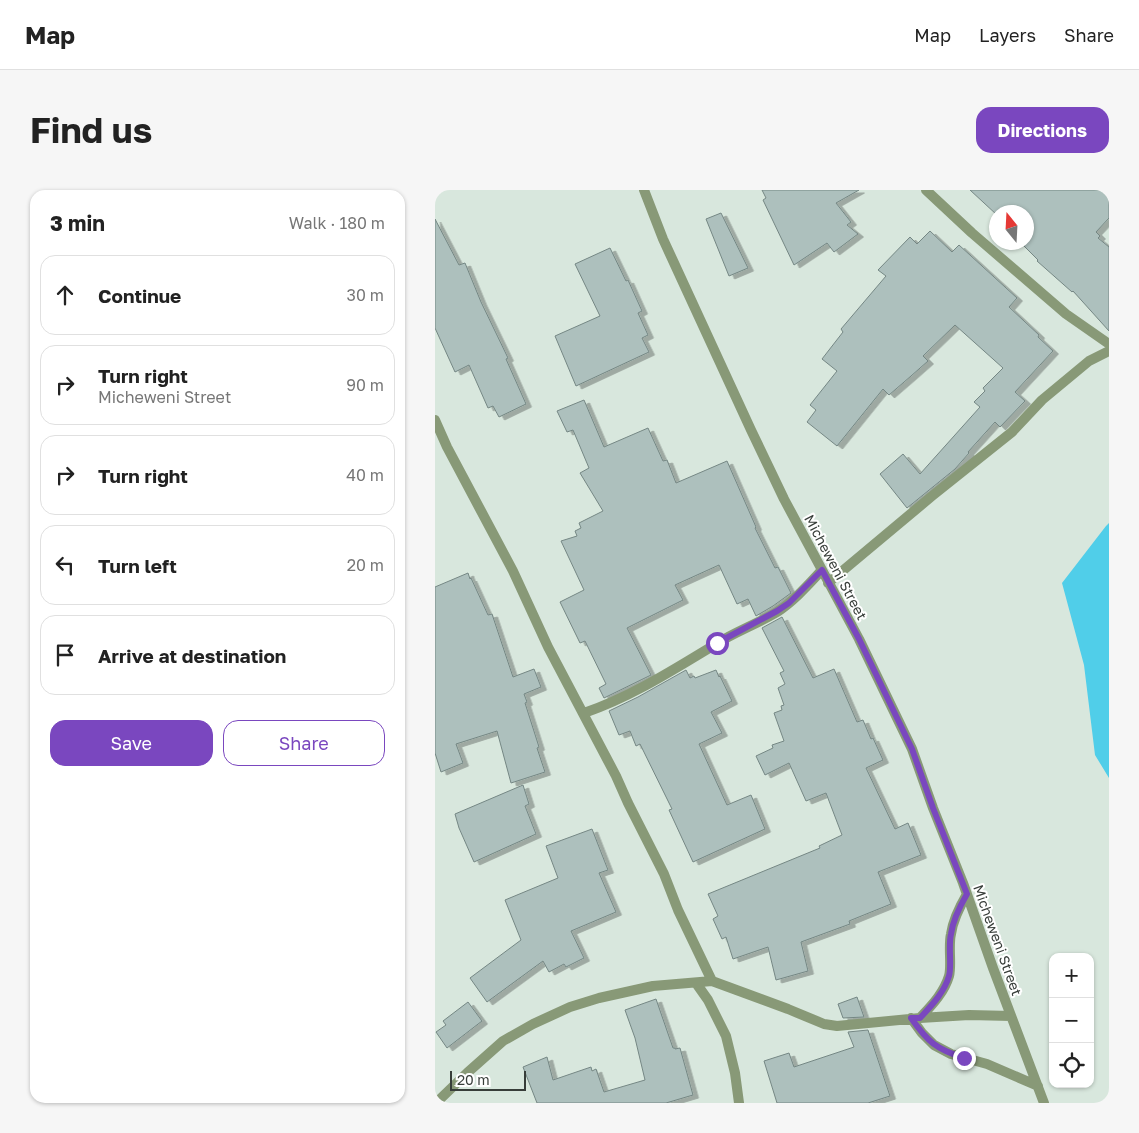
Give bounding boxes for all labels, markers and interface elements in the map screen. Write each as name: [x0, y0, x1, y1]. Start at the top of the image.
text: Map: [25, 20, 75, 49]
text: Map: [914, 24, 951, 46]
text: Layers: [979, 24, 1036, 46]
text: Share: [1064, 24, 1114, 46]
button: Directions: [976, 107, 1109, 153]
text: Find us: [30, 109, 152, 151]
north arrow: [989, 205, 1034, 250]
text: 3 min: [50, 210, 105, 236]
text: Walk · 180 m: [289, 213, 385, 233]
icon: ahead: [51, 281, 79, 309]
text: Continue: [98, 284, 181, 307]
text: 30 m: [347, 285, 384, 305]
text: Turn right: [98, 364, 188, 387]
icon: right: [51, 371, 79, 399]
text: 90 m: [346, 375, 384, 395]
text: Micheweni Street: [98, 387, 231, 407]
icon: right: [51, 461, 79, 489]
text: Turn right: [98, 464, 188, 487]
text: 40 m: [346, 465, 384, 485]
street label: Micheweni Street: [801, 512, 871, 622]
icon: left: [51, 551, 79, 579]
text: Turn left: [98, 554, 177, 577]
text: 20 m: [347, 555, 384, 575]
route start: [706, 632, 729, 655]
icon: arrive: [51, 641, 79, 669]
text: Arrive at destination: [98, 644, 286, 667]
button: Save: [50, 720, 213, 766]
button: Share: [223, 720, 385, 766]
street label: Micheweni Street: [970, 882, 1026, 998]
map controls: [1049, 953, 1094, 1088]
button: +: [1049, 953, 1094, 998]
button: −: [1049, 998, 1094, 1043]
button: locate: [1049, 1043, 1094, 1088]
route end: [953, 1047, 976, 1070]
scale bar: [450, 1068, 526, 1091]
text: 20 m: [457, 1071, 490, 1088]

